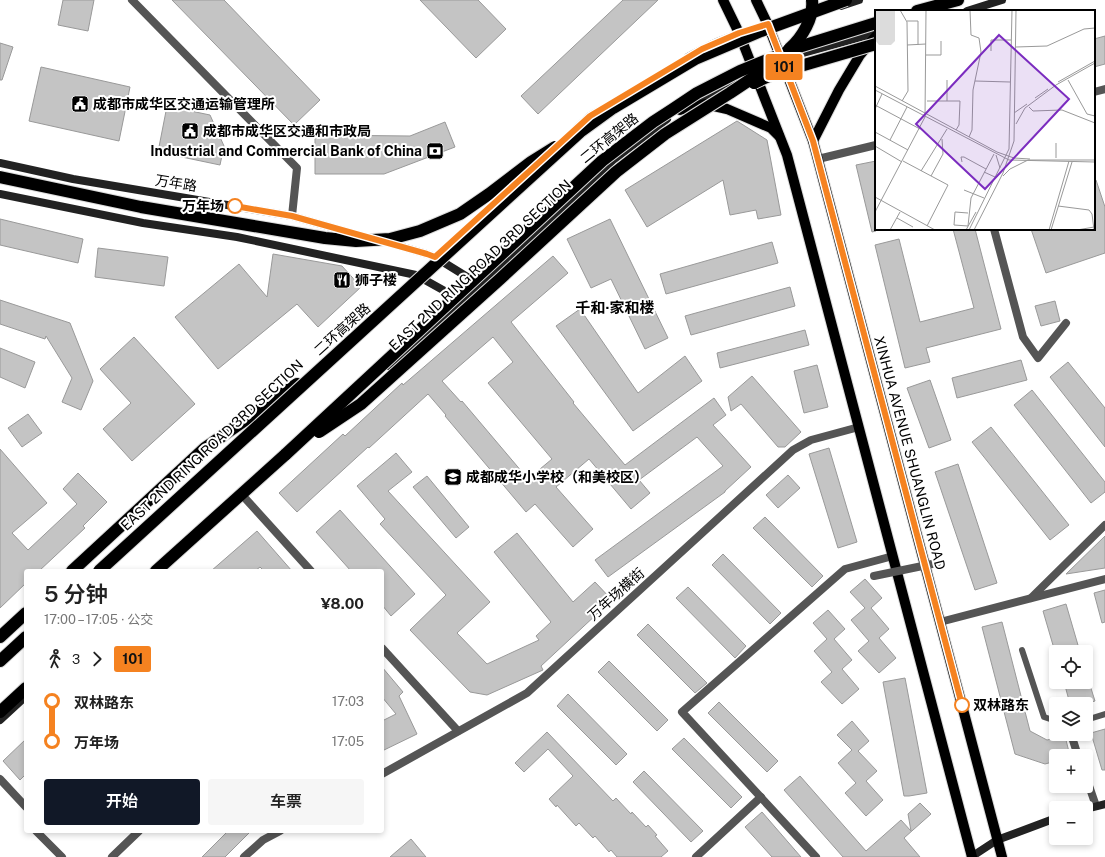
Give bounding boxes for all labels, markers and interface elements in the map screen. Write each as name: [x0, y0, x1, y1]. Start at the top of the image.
inset map: [875, 10, 1095, 230]
line badge: 101: [761, 54, 807, 80]
text: 101: [773, 59, 795, 75]
public building icon: 成都市成华区交通运输管理所: [70, 94, 90, 114]
place label: 成都市成华区交通运输管理所: [93, 96, 275, 112]
street label: 二环高架路: [577, 110, 641, 166]
public building icon: 成都市成华区交通和市政局: [180, 121, 200, 141]
place label: 成都市成华区交通和市政局: [203, 123, 371, 139]
bank icon: Industrial and Commercial Bank of China: [425, 141, 445, 161]
place label: Industrial and Commercial Bank of China: [150, 143, 422, 159]
street label: 万年路: [154, 172, 198, 194]
street label: EAST 2ND RING ROAD 3RD SECTION: [386, 176, 574, 354]
place label: 万年场: [182, 198, 224, 214]
marker: 万年场: [227, 198, 243, 214]
restaurant icon: 狮子楼: [332, 270, 352, 290]
place label: 狮子楼: [355, 272, 397, 288]
district label: 千和·家和楼: [576, 299, 654, 316]
street label: 二环高架路: [311, 300, 373, 358]
street label: XINHUA AVENUE SHUANGLIN ROAD: [871, 334, 949, 572]
street label: EAST 2ND RING ROAD 3RD SECTION: [118, 356, 306, 534]
school or university icon: 成都成华小学校（和美校区）: [443, 467, 463, 487]
place label: 成都成华小学校（和美校区）: [466, 469, 648, 485]
street label: 万年场横街: [585, 565, 647, 623]
text: 5 分钟: [44, 581, 108, 607]
text: ¥8.00: [321, 595, 364, 612]
text: 17:00 – 17:05 · 公交: [44, 612, 153, 627]
map controls: [1049, 645, 1093, 845]
button: locate: [1049, 645, 1093, 689]
icon: walk: [44, 648, 66, 670]
icon: forward: [86, 648, 108, 670]
text: 101: [122, 651, 143, 667]
text: 3: [72, 652, 80, 667]
text: 双林路东: [74, 694, 134, 711]
text: 17:03: [332, 694, 364, 709]
marker: 双林路东: [954, 697, 970, 713]
place label: 双林路东: [973, 697, 1029, 713]
button: layers: [1049, 697, 1093, 741]
text: 万年场: [74, 734, 119, 751]
text: 17:05: [332, 734, 364, 749]
button: +: [1049, 749, 1093, 793]
button: 开始: [44, 779, 200, 825]
button: 车票: [208, 779, 364, 825]
button: −: [1049, 801, 1093, 845]

